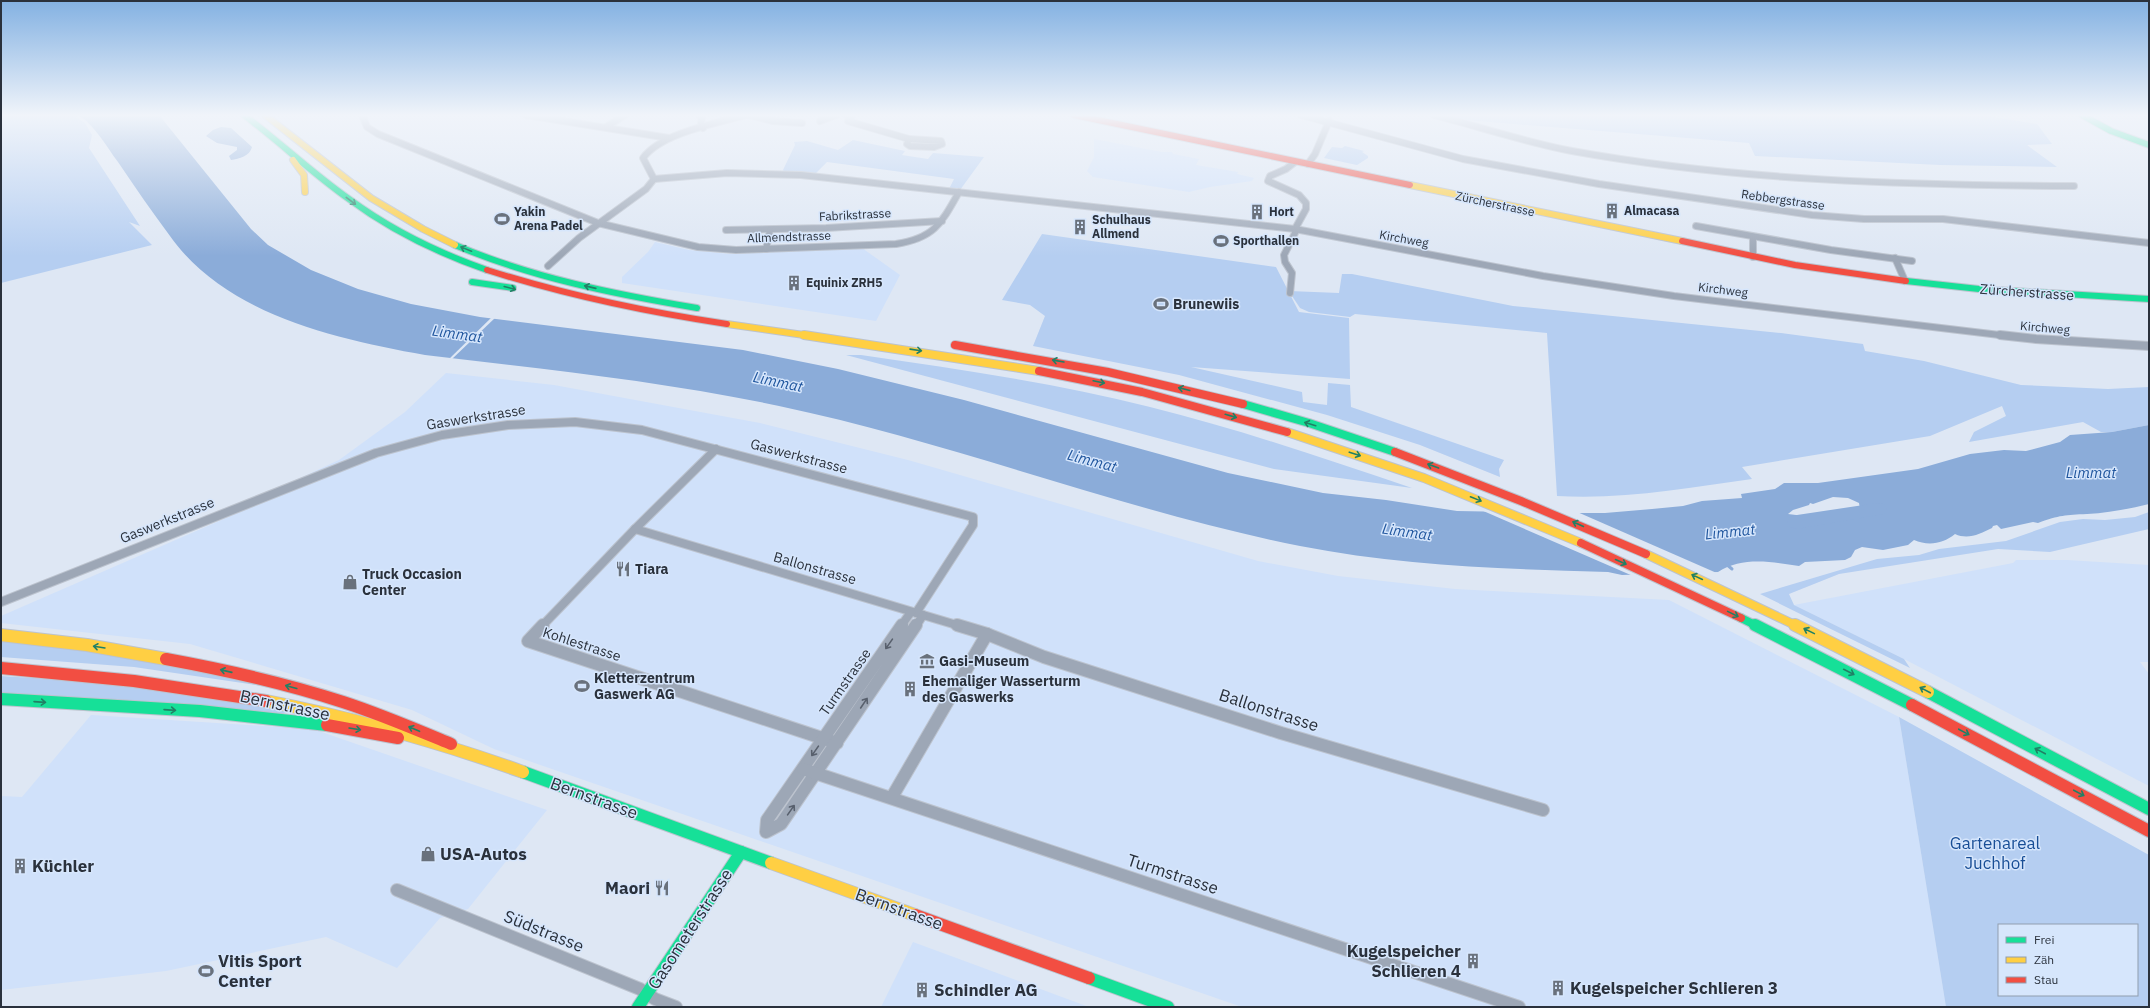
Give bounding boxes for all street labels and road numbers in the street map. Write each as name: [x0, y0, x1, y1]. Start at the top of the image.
street label: Rebbergstrasse: [1740, 186, 1826, 213]
street label: Zürcherstrasse: [1454, 188, 1537, 219]
street label: Fabrikstrasse: [819, 205, 892, 224]
street label: Kirchweg: [1378, 227, 1431, 250]
street label: Allmendstrasse: [747, 228, 832, 245]
street label: Kirchweg: [1697, 279, 1749, 300]
street label: Zürcherstrasse: [1979, 280, 2075, 304]
street label: Kirchweg: [2020, 318, 2071, 337]
street label: Gaswerkstrasse: [425, 400, 527, 434]
street label: Gaswerkstrasse: [748, 434, 850, 478]
street label: Gaswerkstrasse: [117, 493, 217, 547]
street label: Ballonstrasse: [771, 548, 859, 589]
street label: Kohlestrasse: [541, 623, 624, 665]
street label: Turmstrasse: [815, 645, 875, 719]
street label: Ballonstrasse: [1216, 684, 1322, 736]
street label: Bernstrasse: [238, 685, 332, 725]
street label: Bernstrasse: [547, 772, 641, 824]
street label: Turmstrasse: [1125, 849, 1221, 899]
street label: Gasometerstrasse: [643, 865, 737, 993]
street label: Bernstrasse: [852, 883, 946, 935]
street label: Südstrasse: [501, 905, 587, 957]

